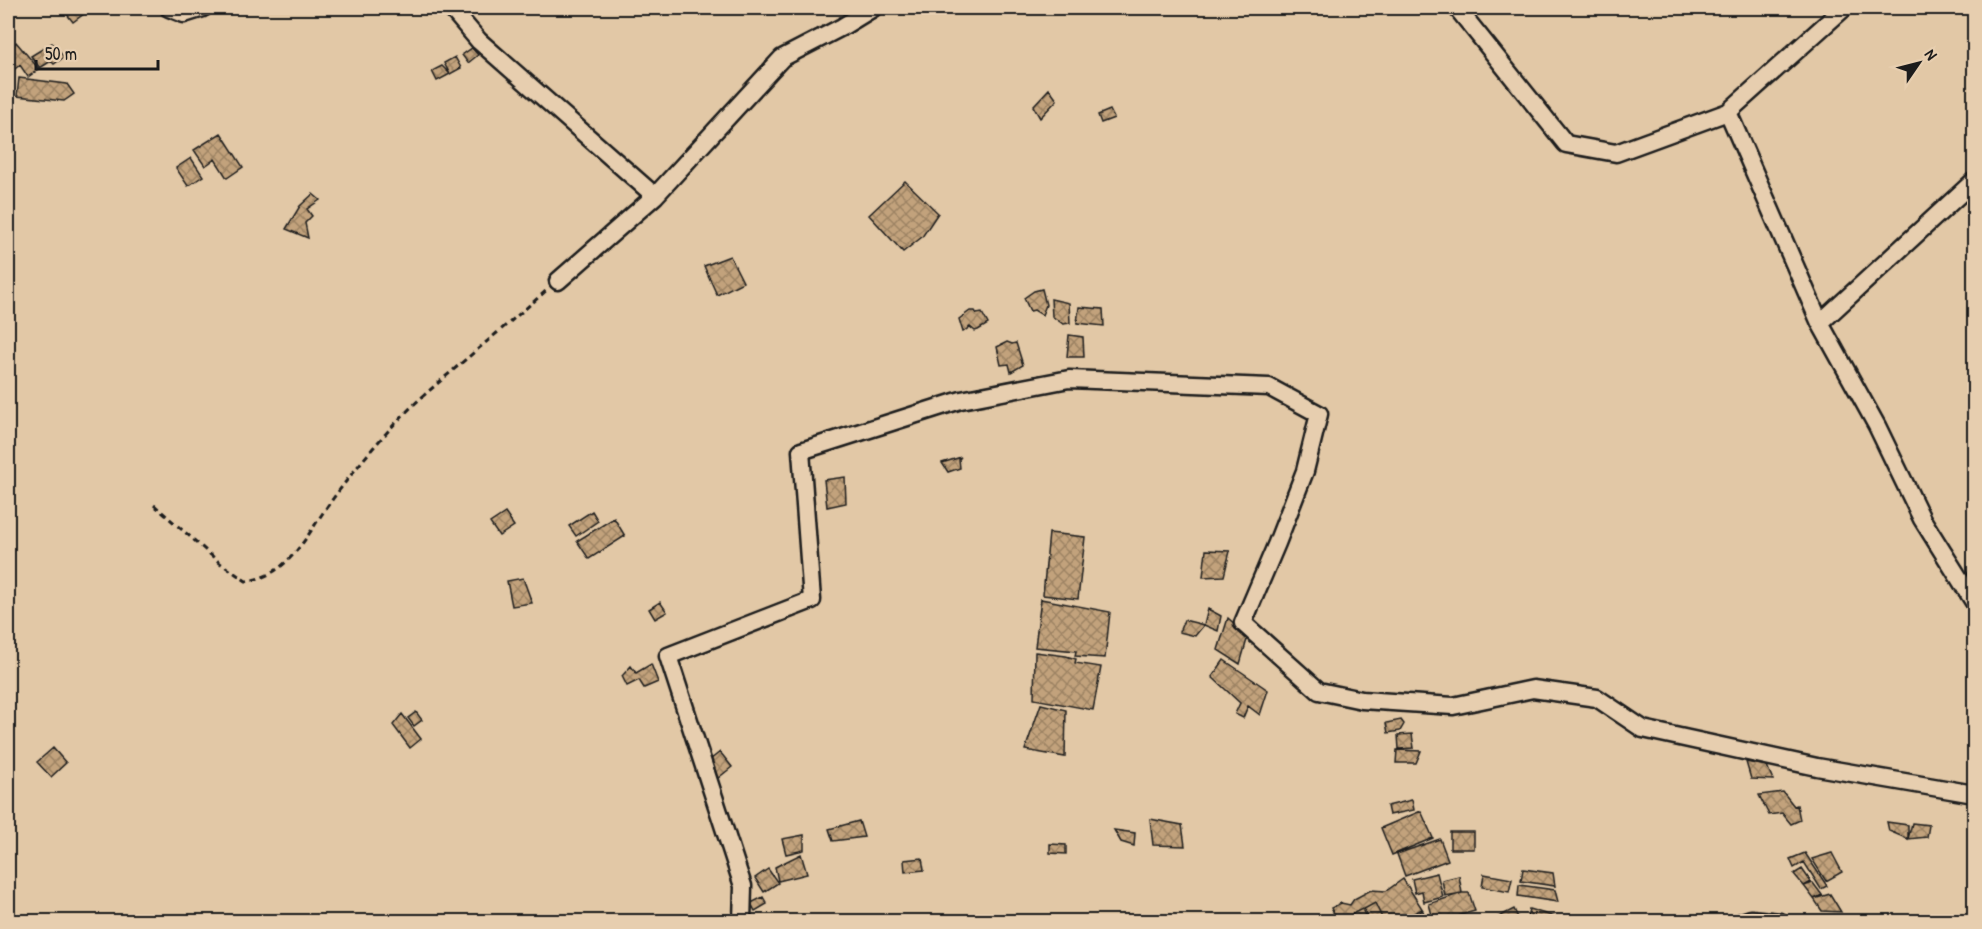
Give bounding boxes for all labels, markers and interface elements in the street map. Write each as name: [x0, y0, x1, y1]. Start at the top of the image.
scale bar: [36, 33, 158, 71]
north arrow: [1889, 33, 1949, 93]
text: 50 m: [45, 41, 77, 66]
text: N: [1920, 45, 1943, 65]

